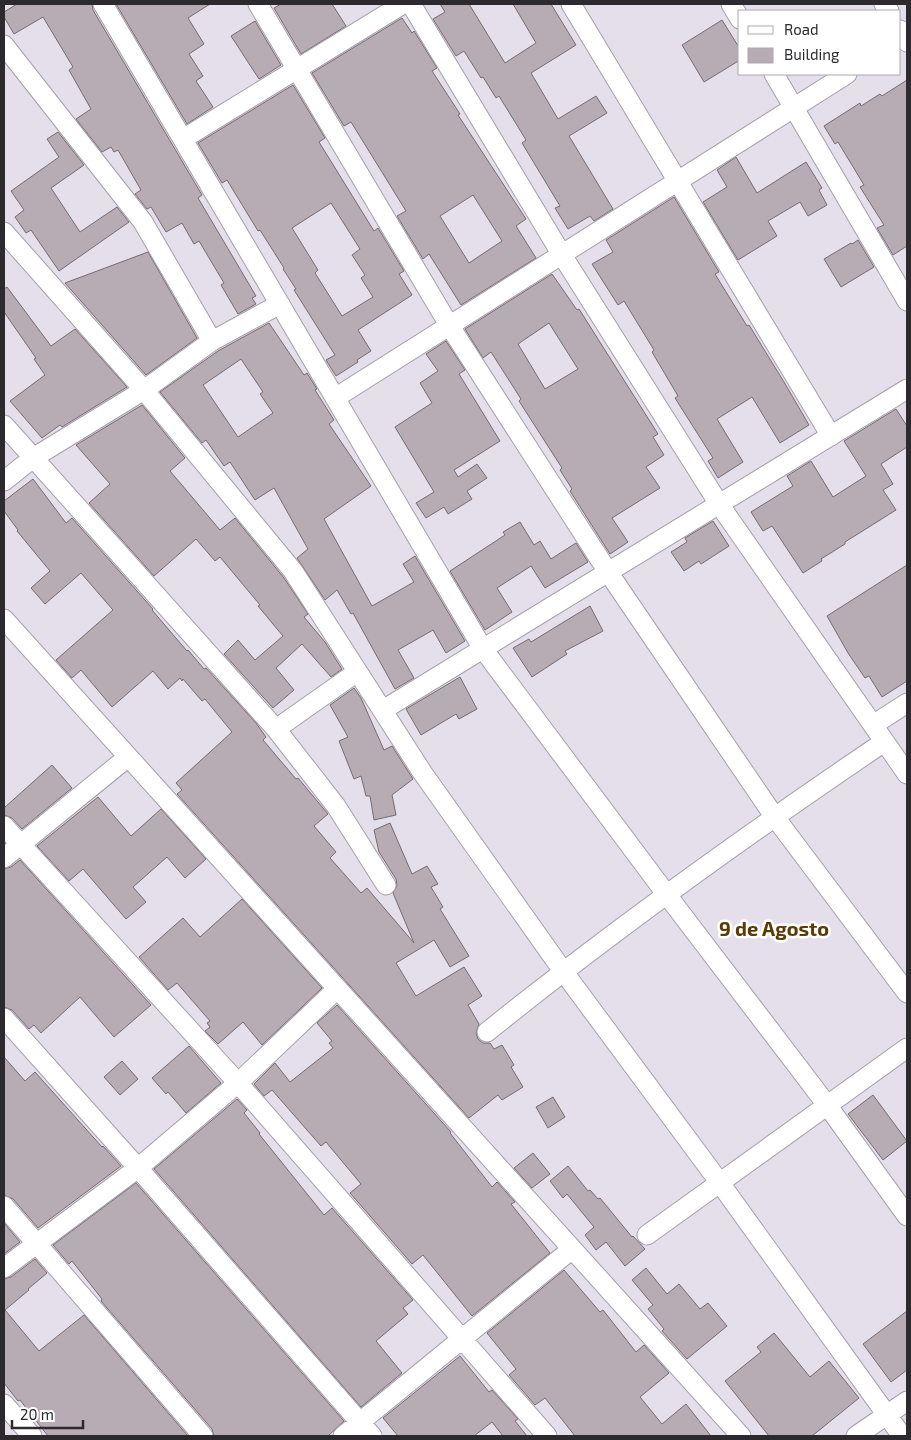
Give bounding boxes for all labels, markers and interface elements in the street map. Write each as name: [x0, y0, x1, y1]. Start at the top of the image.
legend: [738, 10, 901, 75]
text: Road: [784, 20, 819, 38]
text: Building: [784, 45, 840, 63]
district label: 9 de Agosto: [719, 916, 829, 940]
scale bar: [12, 1398, 84, 1430]
text: 20 m: [20, 1405, 54, 1423]

